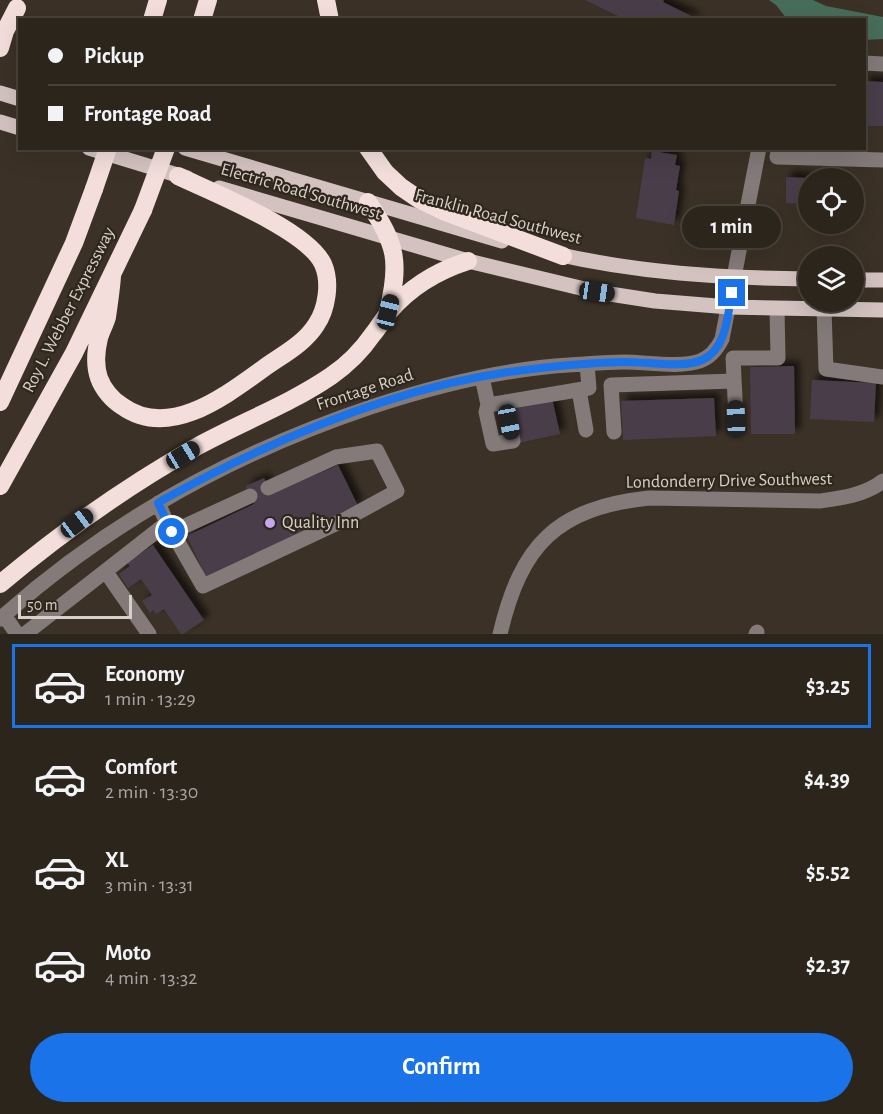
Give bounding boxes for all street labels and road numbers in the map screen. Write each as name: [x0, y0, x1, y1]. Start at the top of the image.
street label: Electric Road Southwest: [219, 160, 384, 224]
street label: Franklin Road Southwest: [413, 186, 584, 248]
street label: Roy L. Webber Expressway: [19, 224, 119, 396]
street label: Frontage Road: [314, 366, 416, 414]
street label: Londonderry Drive Southwest: [626, 470, 833, 492]

